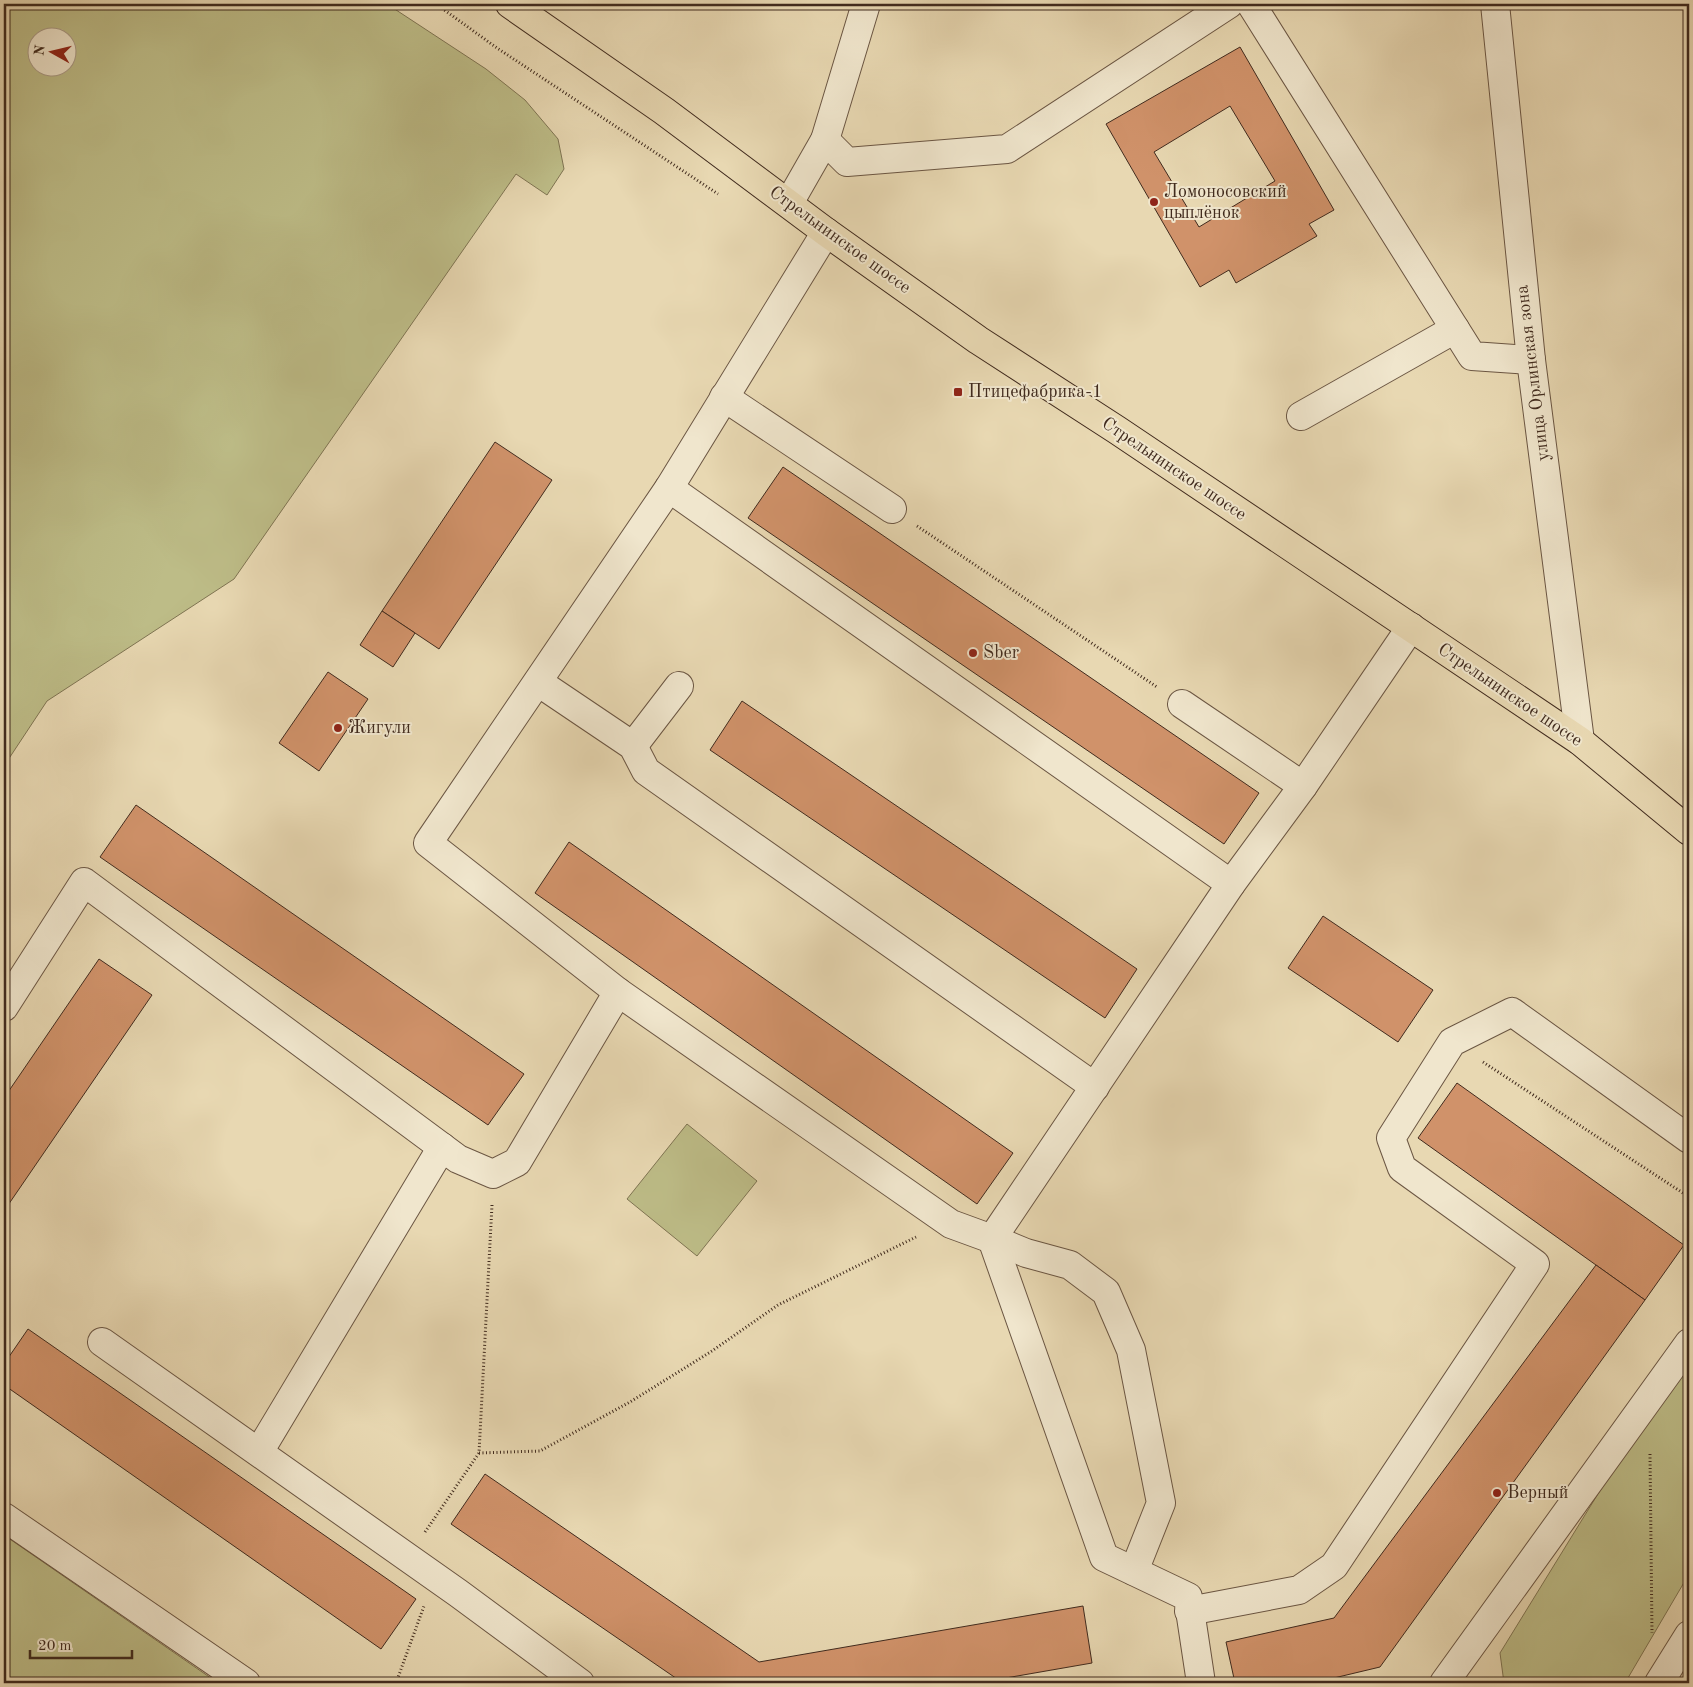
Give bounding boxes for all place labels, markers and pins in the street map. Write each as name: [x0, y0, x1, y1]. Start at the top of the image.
place label: Ломоносовский цыплёнок: [1164, 183, 1287, 222]
marker: Ломоносовский цыплёнок: [1148, 196, 1160, 208]
place label: Птицефабрика-1: [968, 383, 1102, 402]
marker: Птицефабрика-1: [952, 386, 964, 398]
place label: Sber: [983, 644, 1020, 662]
marker: Sber: [967, 647, 979, 659]
place label: Жигули: [348, 719, 411, 737]
marker: Жигули: [332, 722, 344, 734]
place label: Верный: [1507, 1484, 1568, 1502]
marker: Верный: [1491, 1487, 1503, 1499]

